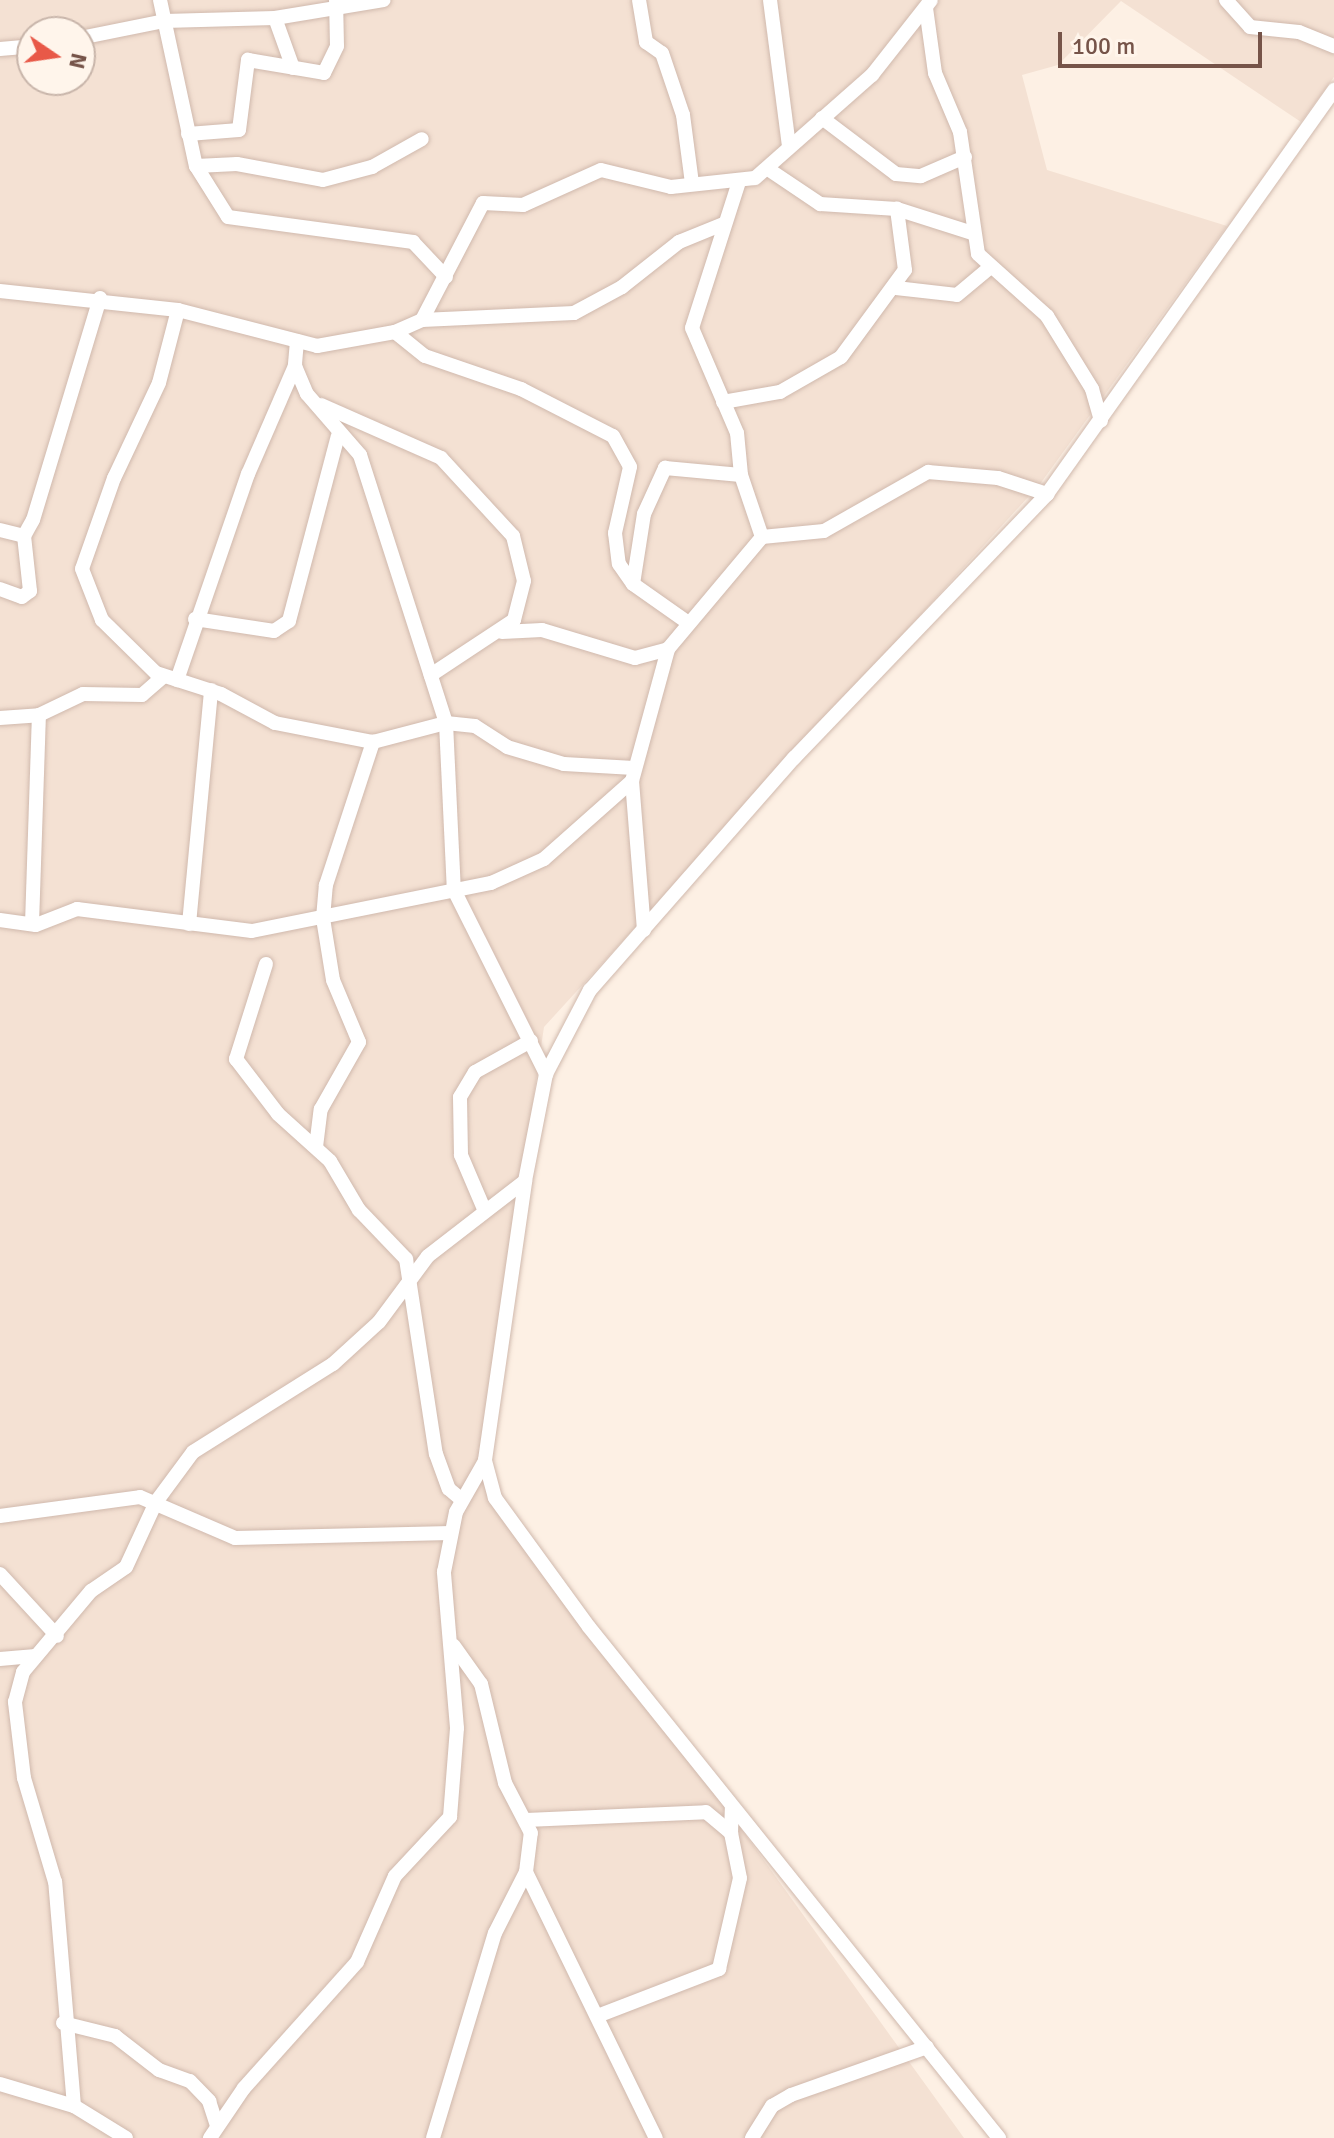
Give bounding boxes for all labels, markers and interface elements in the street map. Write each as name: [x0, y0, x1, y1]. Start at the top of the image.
north arrow: [16, 16, 96, 96]
scale bar: [1062, 16, 1266, 66]
text: 100 m: [1072, 31, 1135, 61]
text: N: [63, 51, 93, 72]

